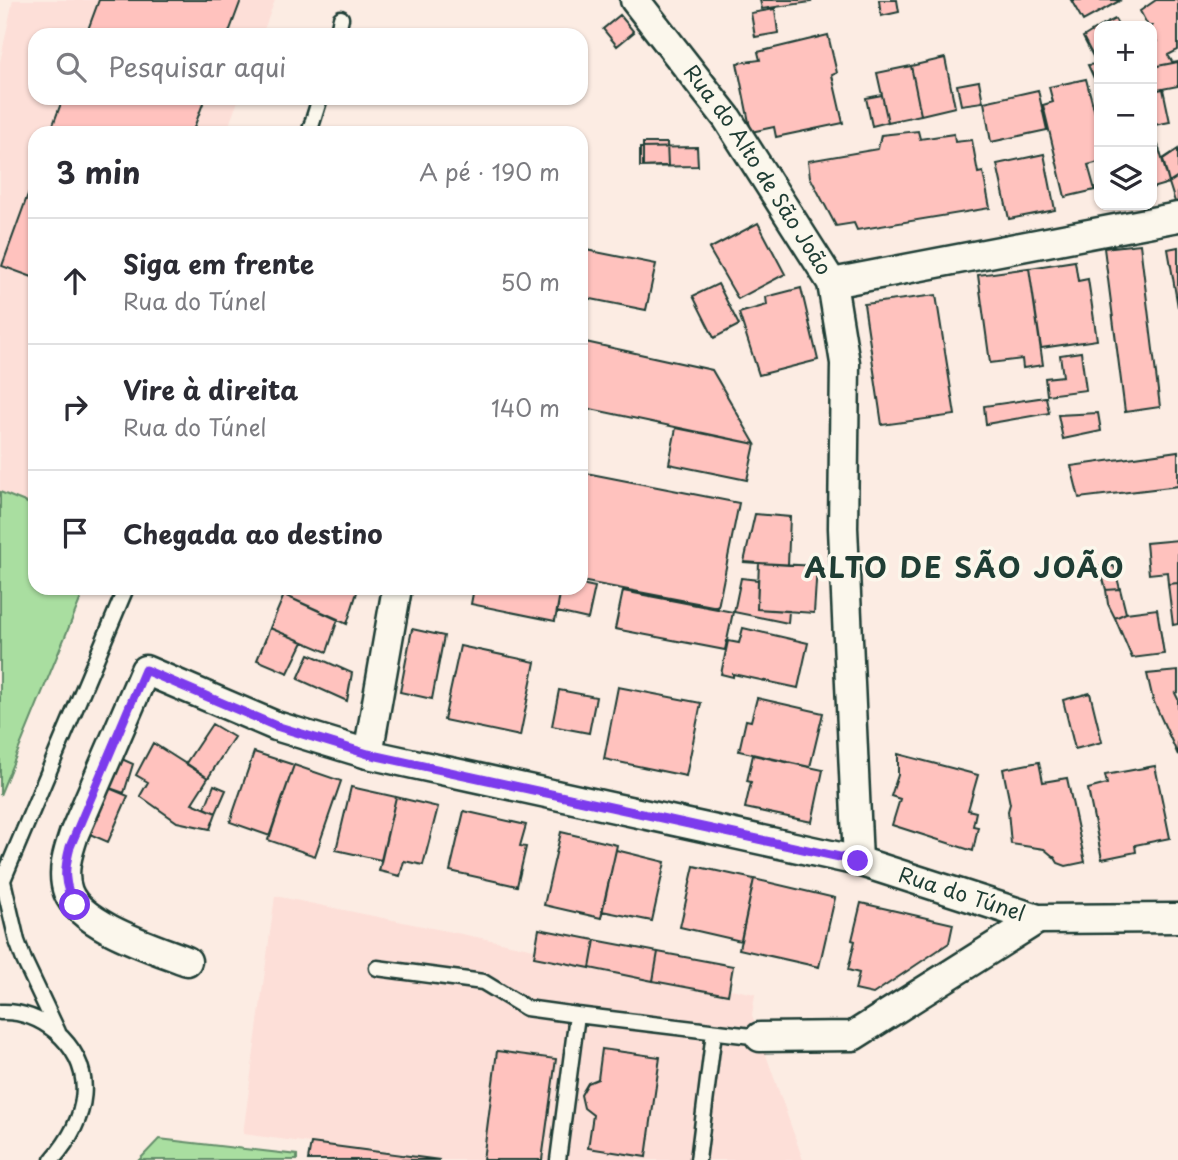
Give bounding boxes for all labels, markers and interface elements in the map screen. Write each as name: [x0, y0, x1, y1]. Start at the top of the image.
map controls: [1094, 21, 1157, 210]
button: +: [1094, 21, 1157, 84]
search box: [28, 28, 588, 105]
text: Pesquisar aqui: [108, 47, 286, 86]
icon: search: [52, 48, 90, 86]
street label: Rua do Alto de São João: [677, 57, 841, 281]
button: −: [1094, 84, 1157, 147]
button: layers: [1094, 147, 1157, 210]
text: 3 min: [56, 149, 141, 194]
text: A pé · 190 m: [419, 154, 560, 189]
text: Siga em frente: [123, 244, 314, 283]
icon: ahead: [56, 262, 94, 300]
text: 50 m: [500, 264, 560, 299]
text: Rua do Túnel: [123, 283, 267, 318]
text: Vire à direita: [123, 370, 298, 409]
icon: right: [56, 388, 94, 426]
text: 140 m: [491, 390, 560, 425]
text: Rua do Túnel: [123, 409, 267, 444]
icon: arrive: [56, 514, 94, 552]
text: Chegada ao destino: [123, 514, 382, 553]
district label: ALTO DE SÃO JOÃO: [805, 545, 1125, 588]
route end: [842, 845, 873, 876]
street label: Rua do Túnel: [895, 857, 1030, 928]
route start: [59, 889, 90, 920]

